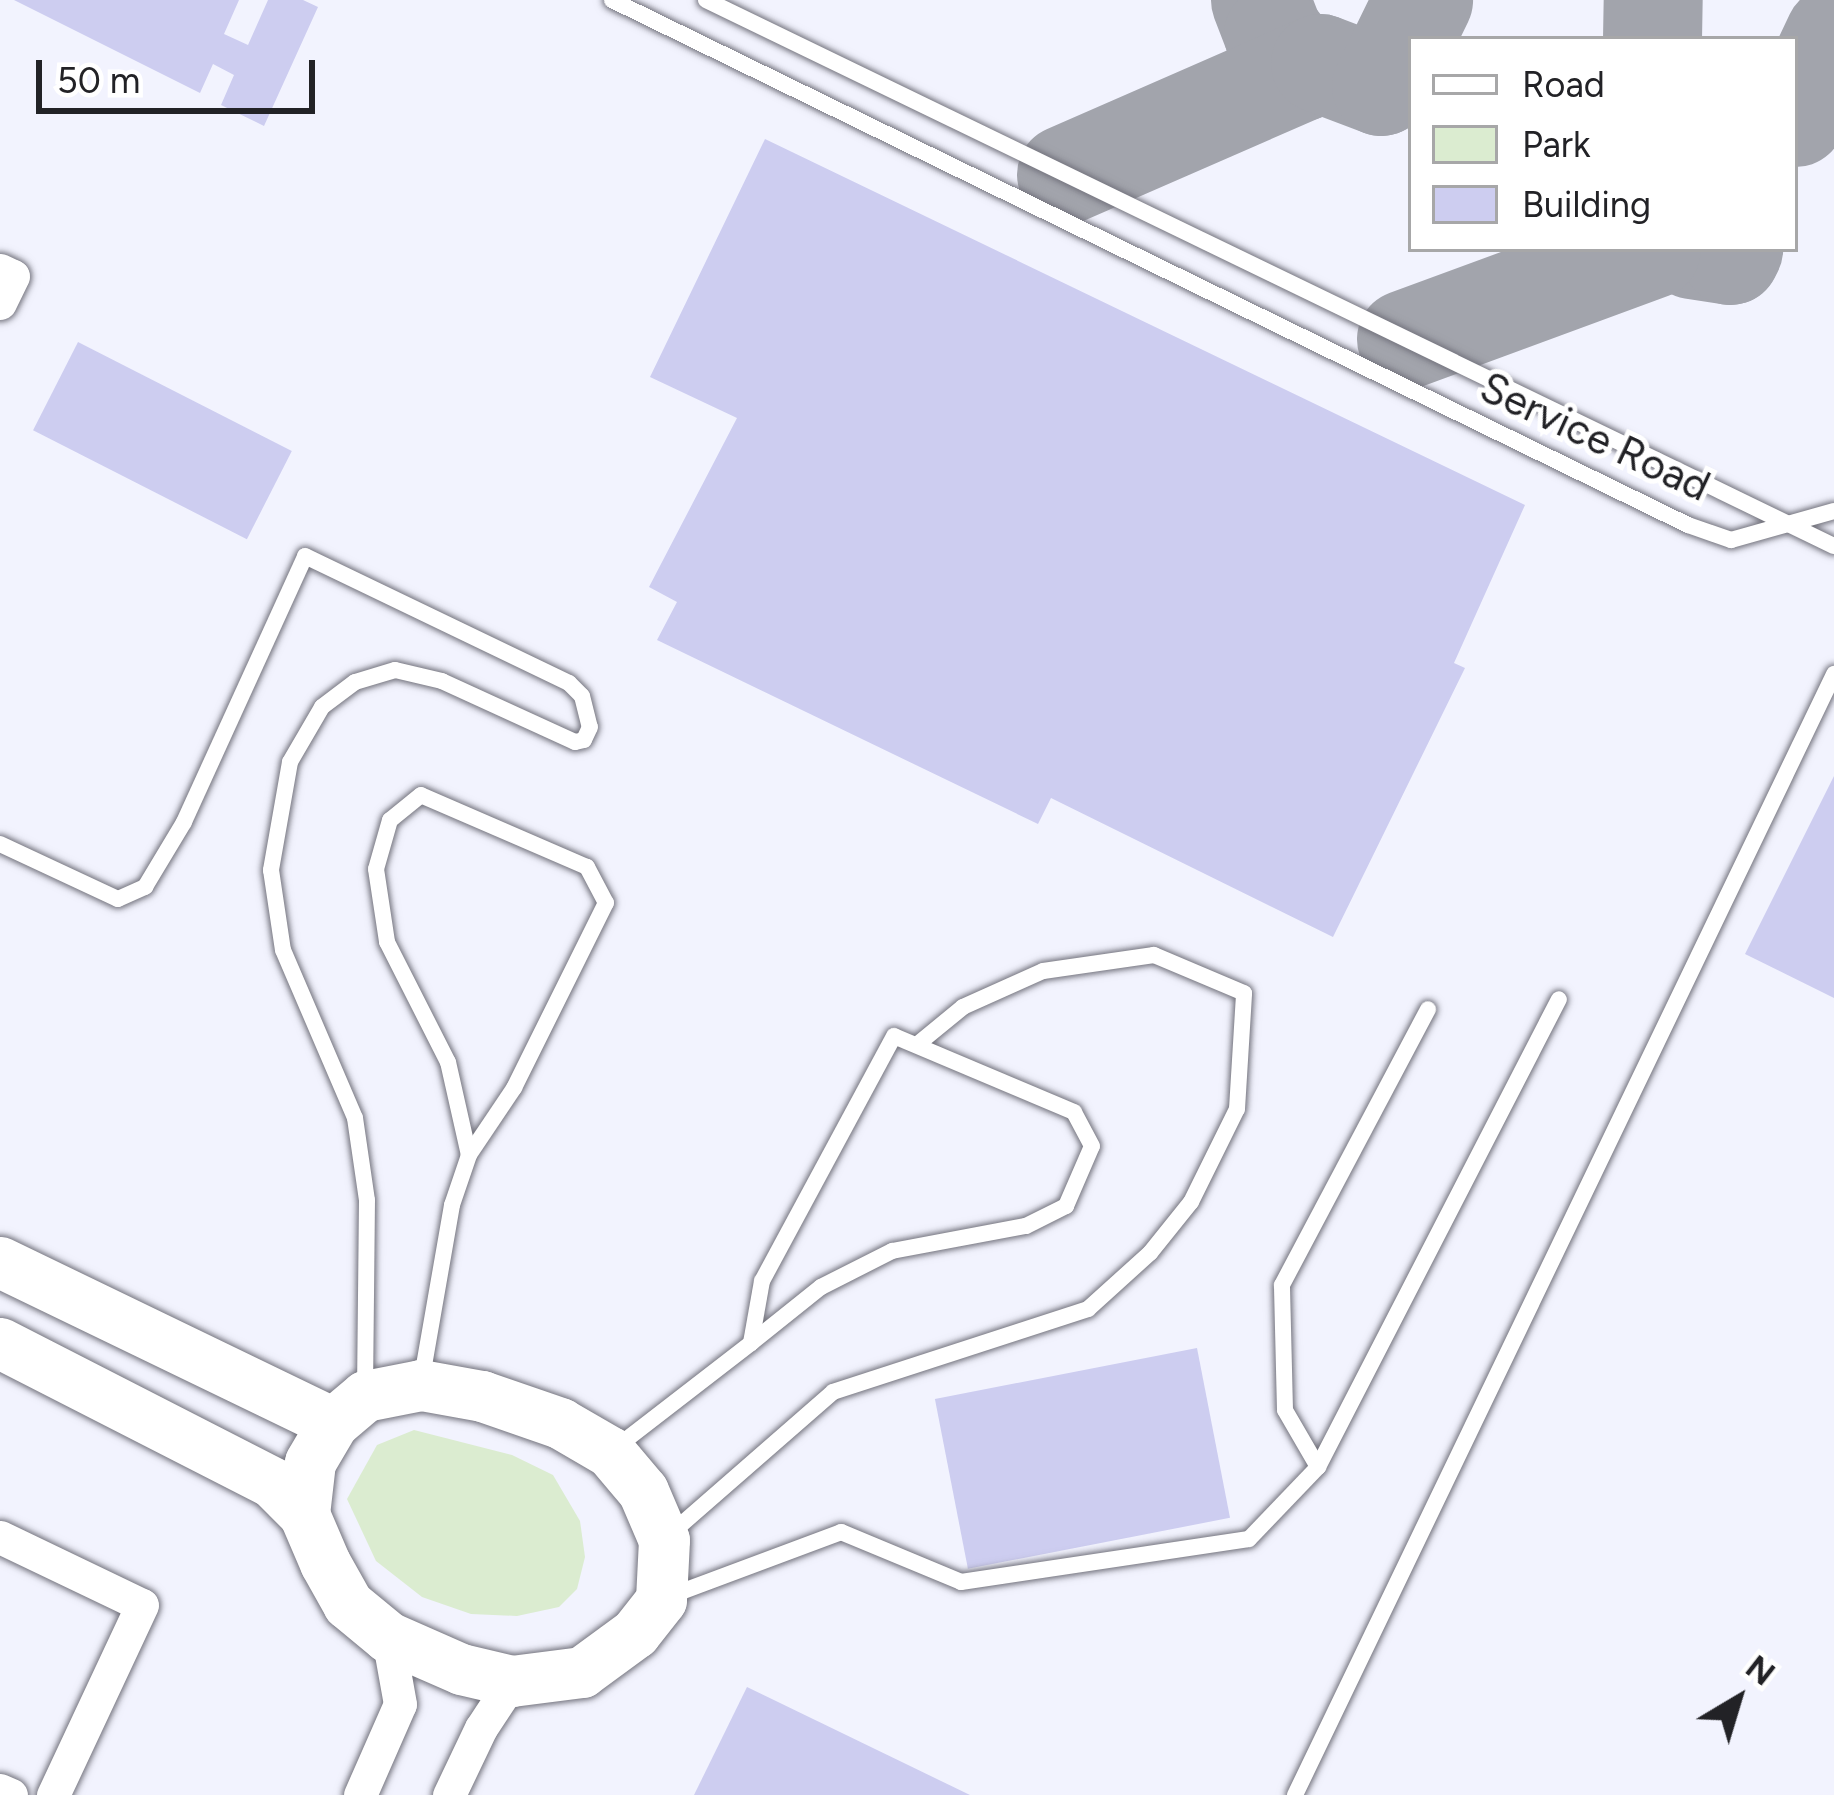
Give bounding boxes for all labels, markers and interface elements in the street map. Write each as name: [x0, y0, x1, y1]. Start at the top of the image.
scale bar: [42, 36, 321, 110]
legend: [1408, 36, 1798, 252]
text: 50 m: [57, 59, 140, 102]
text: Road: [1522, 63, 1605, 106]
text: Park: [1522, 123, 1590, 166]
text: Building: [1522, 183, 1651, 226]
street label: Service Road: [1472, 362, 1718, 512]
north arrow: [1678, 1639, 1798, 1759]
text: N: [1738, 1647, 1783, 1693]

